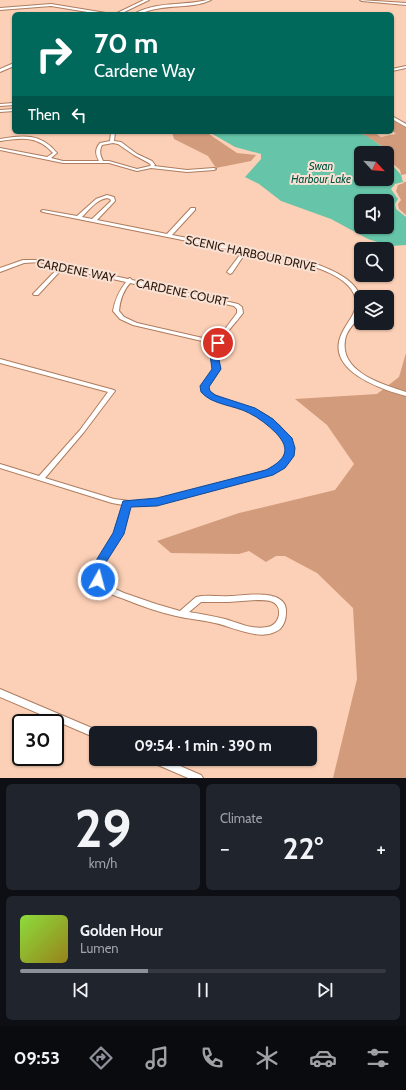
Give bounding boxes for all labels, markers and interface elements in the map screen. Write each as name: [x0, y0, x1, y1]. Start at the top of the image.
text: 70 m: [94, 26, 158, 60]
icon: right: [28, 28, 80, 80]
text: Cardene Way: [94, 60, 195, 82]
icon: left: [68, 104, 90, 126]
text: Then: [28, 106, 60, 124]
north arrow: [354, 146, 394, 186]
map controls: [354, 146, 394, 330]
water label: Swan Harbour Lake: [291, 159, 351, 186]
button: sound: [354, 194, 394, 234]
street label: SCENIC HARBOUR DRIVE: [184, 232, 318, 274]
button: search: [354, 242, 394, 282]
street label: CARDENE WAY: [36, 255, 117, 285]
street label: CARDENE COURT: [135, 275, 230, 309]
button: layers: [354, 290, 394, 330]
pin: [201, 326, 235, 360]
icon: arrive: [207, 332, 229, 354]
position arrow: [77, 559, 119, 601]
speed limit sign: 30: [12, 714, 64, 766]
text: 09:54 · 1 min · 390 m: [134, 737, 272, 755]
text: 29: [75, 797, 131, 860]
text: Climate: [220, 810, 262, 826]
text: 22°: [283, 830, 323, 867]
text: −: [220, 835, 230, 862]
text: +: [376, 835, 386, 862]
text: km/h: [89, 855, 117, 871]
text: Golden Hour: [80, 922, 163, 940]
text: Lumen: [80, 940, 119, 956]
icon: previous: [70, 979, 92, 1001]
icon: pause: [192, 979, 214, 1001]
icon: next: [314, 979, 336, 1001]
icon: directions: [87, 1044, 115, 1072]
icon: music: [143, 1044, 171, 1072]
icon: phone: [198, 1044, 226, 1072]
icon: climate: [253, 1044, 281, 1072]
icon: car: [309, 1044, 337, 1072]
icon: filters: [364, 1044, 392, 1072]
text: 09:53: [14, 1047, 60, 1069]

